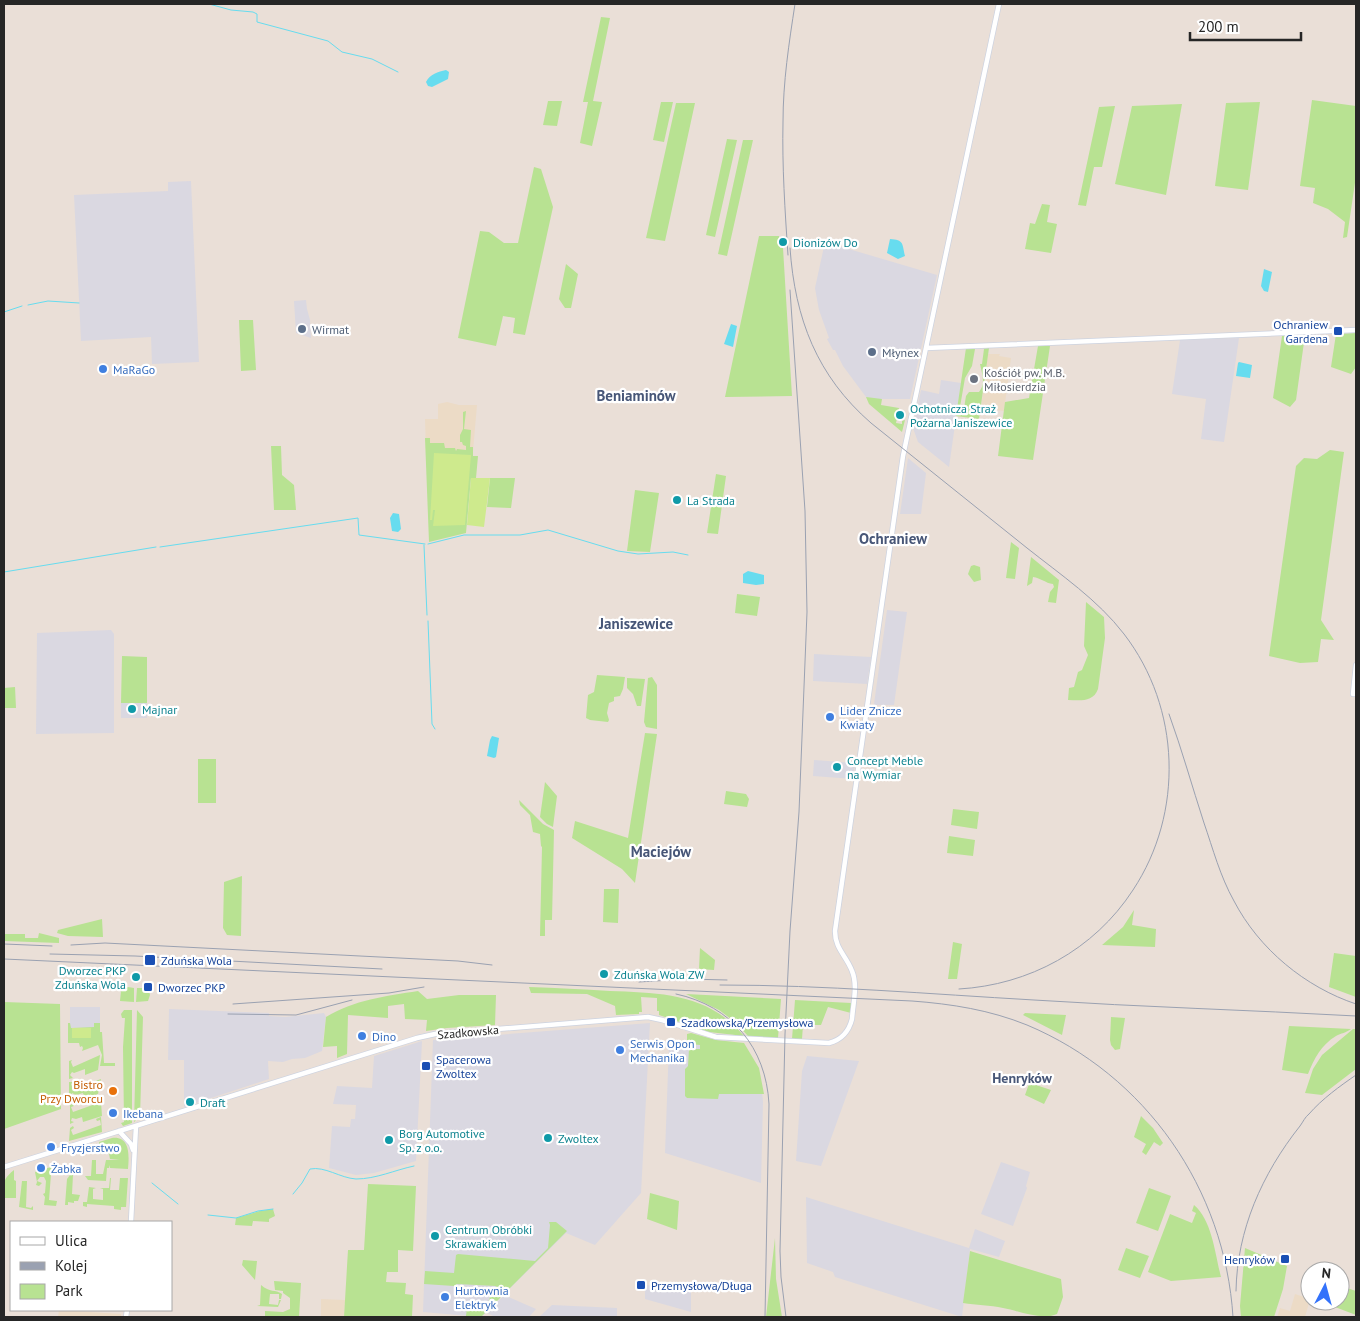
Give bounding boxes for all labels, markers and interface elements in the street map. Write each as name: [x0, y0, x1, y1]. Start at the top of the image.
scale bar: [1190, 10, 1301, 42]
text: 200 m: [1198, 17, 1239, 36]
place label: Dionizów Do: [793, 235, 858, 250]
marker: Dionizów Do: [777, 236, 789, 248]
place label: Ochraniew Gardena: [1273, 317, 1328, 346]
place label: Wirmat: [312, 322, 349, 337]
marker: Wirmat: [296, 323, 308, 335]
marker: Ochraniew Gardena: [1332, 325, 1344, 337]
place label: Młynex: [882, 345, 919, 360]
marker: Młynex: [866, 346, 878, 358]
place label: MaRaGo: [113, 362, 155, 377]
marker: MaRaGo: [97, 363, 109, 375]
place label: Kościół pw. M.B. Miłosierdzia: [984, 365, 1065, 394]
marker: Kościół pw. M.B. Miłosierdzia: [968, 373, 980, 385]
district label: Beniaminów: [596, 386, 676, 405]
place label: Ochotnicza Straż Pożarna Janiszewice: [910, 401, 1012, 430]
marker: Ochotnicza Straż Pożarna Janiszewice: [894, 409, 906, 421]
place label: La Strada: [687, 493, 735, 508]
marker: La Strada: [671, 494, 683, 506]
district label: Ochraniew: [859, 529, 927, 548]
district label: Janiszewice: [598, 614, 673, 633]
place label: Majnar: [142, 702, 177, 717]
marker: Majnar: [126, 703, 138, 715]
place label: Lider Znicze Kwiaty: [840, 703, 902, 732]
marker: Lider Znicze Kwiaty: [824, 711, 836, 723]
place label: Concept Meble na Wymiar: [847, 753, 923, 782]
marker: Concept Meble na Wymiar: [831, 761, 843, 773]
district label: Maciejów: [631, 842, 691, 861]
marker: Zduńska Wola: [143, 953, 157, 967]
place label: Zduńska Wola: [161, 953, 232, 968]
place label: Dworzec PKP Zduńska Wola: [55, 963, 126, 992]
place label: Zduńska Wola ZW: [614, 967, 705, 982]
marker: Zduńska Wola ZW: [598, 968, 610, 980]
marker: Dworzec PKP Zduńska Wola: [130, 971, 142, 983]
place label: Dworzec PKP: [158, 980, 226, 995]
marker: Dworzec PKP: [142, 981, 154, 993]
place label: Szadkowska/Przemysłowa: [681, 1015, 814, 1030]
marker: Szadkowska/Przemysłowa: [665, 1016, 677, 1028]
street label: Szadkowska: [437, 1022, 499, 1042]
place label: Dino: [372, 1029, 396, 1044]
marker: Dino: [356, 1030, 368, 1042]
place label: Serwis Opon Mechanika: [630, 1036, 695, 1065]
marker: Serwis Opon Mechanika: [614, 1044, 626, 1056]
place label: Spacerowa Zwoltex: [436, 1052, 491, 1081]
marker: Spacerowa Zwoltex: [420, 1060, 432, 1072]
district label: Henryków: [992, 1069, 1053, 1087]
place label: Bistro Przy Dworcu: [40, 1077, 103, 1106]
marker: Bistro Przy Dworcu: [107, 1085, 119, 1097]
place label: Draft: [200, 1095, 226, 1110]
marker: Draft: [184, 1096, 196, 1108]
place label: Ikebana: [123, 1106, 163, 1121]
marker: Ikebana: [107, 1107, 119, 1119]
place label: Borg Automotive Sp. z o.o.: [399, 1126, 485, 1155]
place label: Zwoltex: [558, 1131, 599, 1146]
marker: Zwoltex: [542, 1132, 554, 1144]
marker: Borg Automotive Sp. z o.o.: [383, 1134, 395, 1146]
place label: Fryzjerstwo: [61, 1140, 120, 1155]
marker: Fryzjerstwo: [45, 1141, 57, 1153]
place label: Żabka: [51, 1161, 81, 1176]
marker: Żabka: [35, 1162, 47, 1174]
legend: [10, 1221, 172, 1311]
place label: Centrum Obróbki Skrawakiem: [445, 1222, 532, 1251]
marker: Centrum Obróbki Skrawakiem: [429, 1230, 441, 1242]
text: Ulica: [55, 1231, 87, 1250]
place label: Henryków: [1224, 1252, 1275, 1267]
marker: Henryków: [1279, 1253, 1291, 1265]
text: Kolej: [55, 1256, 87, 1275]
north arrow: [1300, 1261, 1350, 1311]
text: N: [1321, 1264, 1332, 1283]
place label: Przemysłowa/Długa: [651, 1278, 752, 1293]
marker: Przemysłowa/Długa: [635, 1279, 647, 1291]
text: Park: [55, 1281, 83, 1300]
place label: Hurtownia Elektryk: [455, 1283, 509, 1312]
marker: Hurtownia Elektryk: [439, 1291, 451, 1303]

